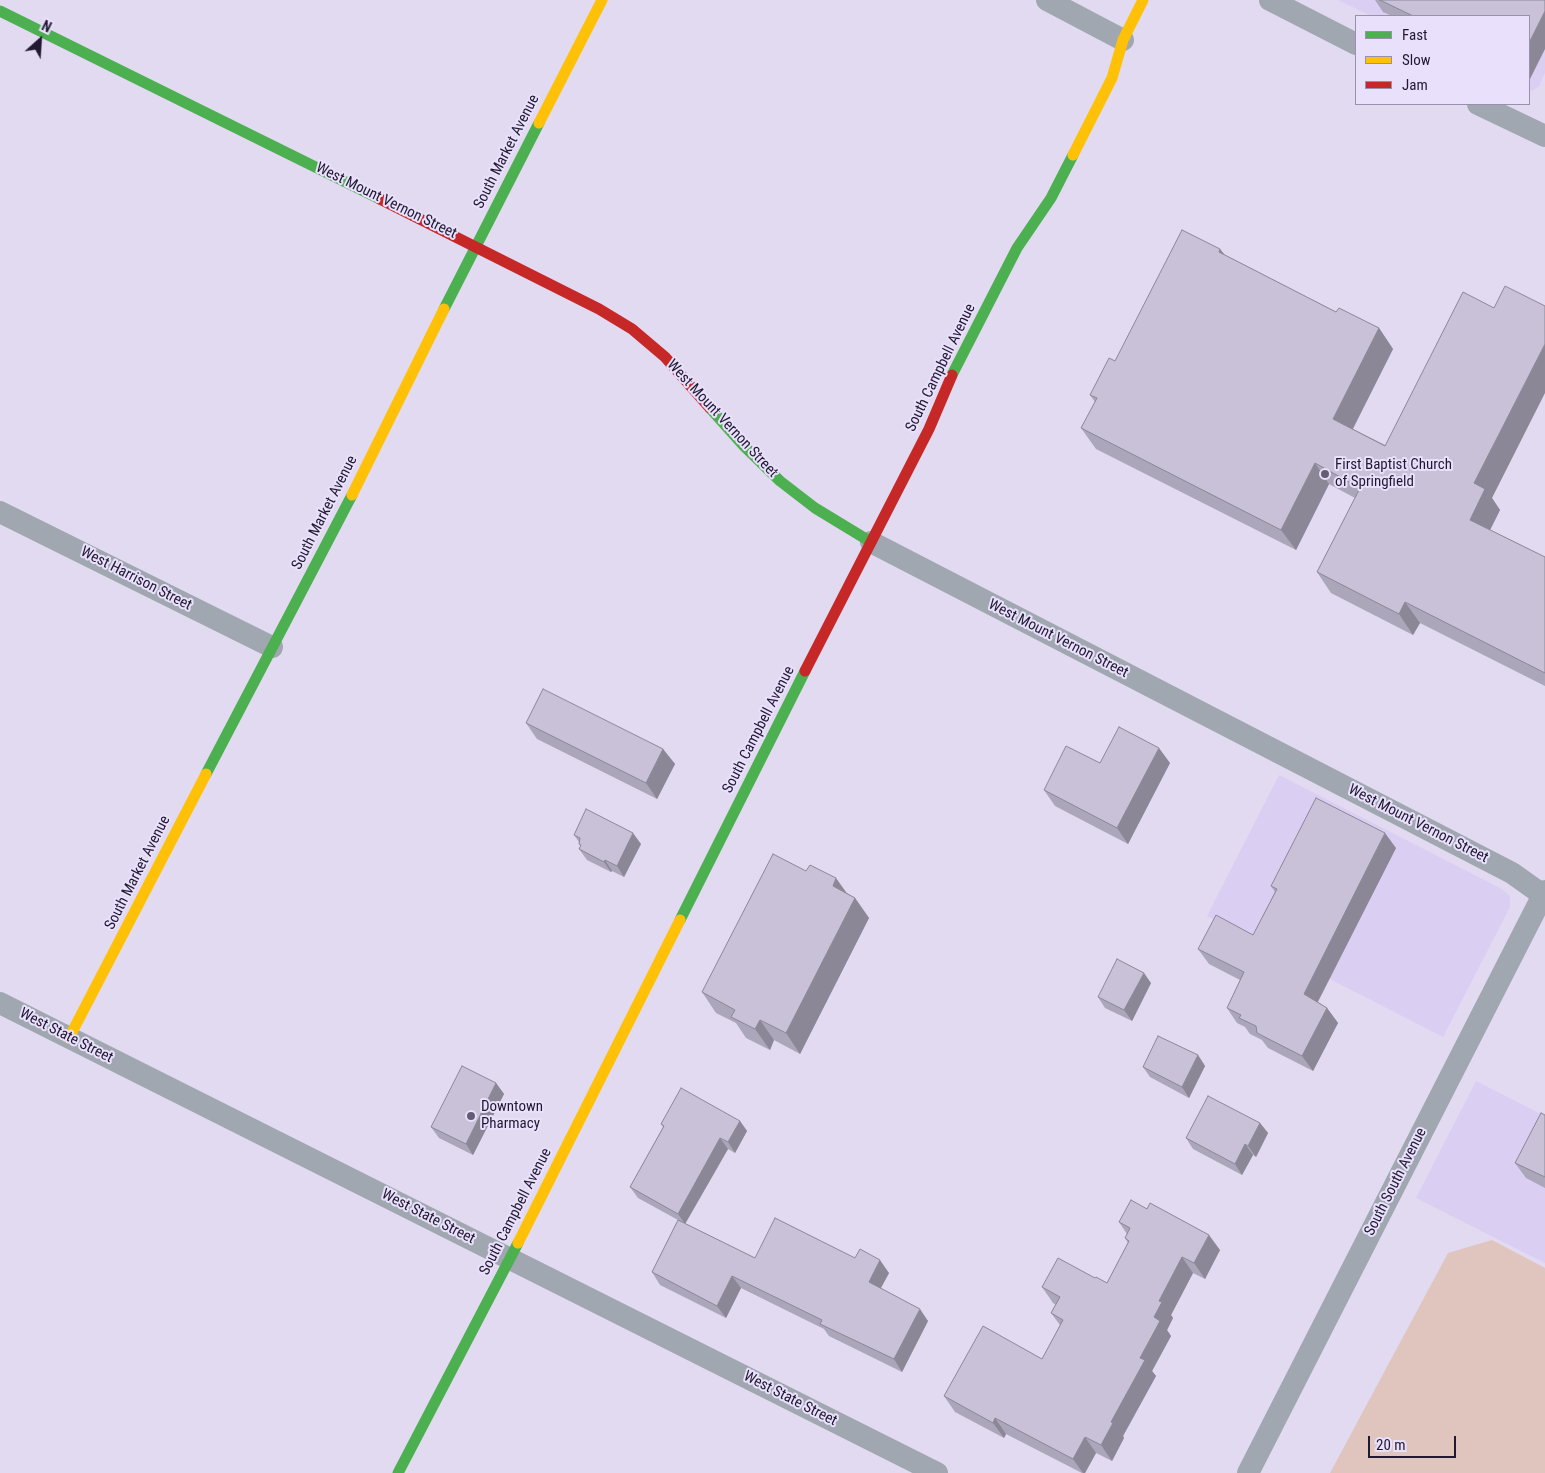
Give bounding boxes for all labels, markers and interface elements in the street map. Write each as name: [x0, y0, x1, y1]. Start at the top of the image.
north arrow: [15, 15, 65, 65]
legend: [1355, 15, 1530, 105]
text: N: [39, 17, 54, 36]
text: Fast: [1402, 26, 1427, 44]
text: Slow: [1402, 51, 1431, 69]
text: Jam: [1402, 76, 1428, 94]
street label: South Market Avenue: [470, 92, 544, 212]
street label: West Mount Vernon Street: [313, 159, 459, 243]
street label: South Campbell Avenue: [902, 301, 980, 435]
street label: West Mount Vernon Street: [663, 356, 781, 482]
street label: South Market Avenue: [288, 453, 362, 573]
place label: First Baptist Church of Springfield: [1335, 456, 1452, 491]
marker: First Baptist Church of Springfield: [1319, 468, 1331, 480]
street label: West Harrison Street: [77, 543, 195, 615]
street label: West Mount Vernon Street: [985, 596, 1131, 682]
street label: South Campbell Avenue: [719, 664, 799, 796]
street label: West Mount Vernon Street: [1345, 781, 1491, 867]
street label: South Market Avenue: [101, 813, 175, 933]
street label: West State Street: [16, 1005, 116, 1067]
place label: Downtown Pharmacy: [481, 1098, 543, 1133]
marker: Downtown Pharmacy: [465, 1110, 477, 1122]
street label: South South Avenue: [1361, 1125, 1431, 1239]
street label: South Campbell Avenue: [476, 1146, 556, 1278]
street label: West State Street: [378, 1186, 478, 1248]
street label: West State Street: [740, 1368, 840, 1430]
scale bar: [1370, 1426, 1458, 1458]
text: 20 m: [1376, 1436, 1406, 1454]

